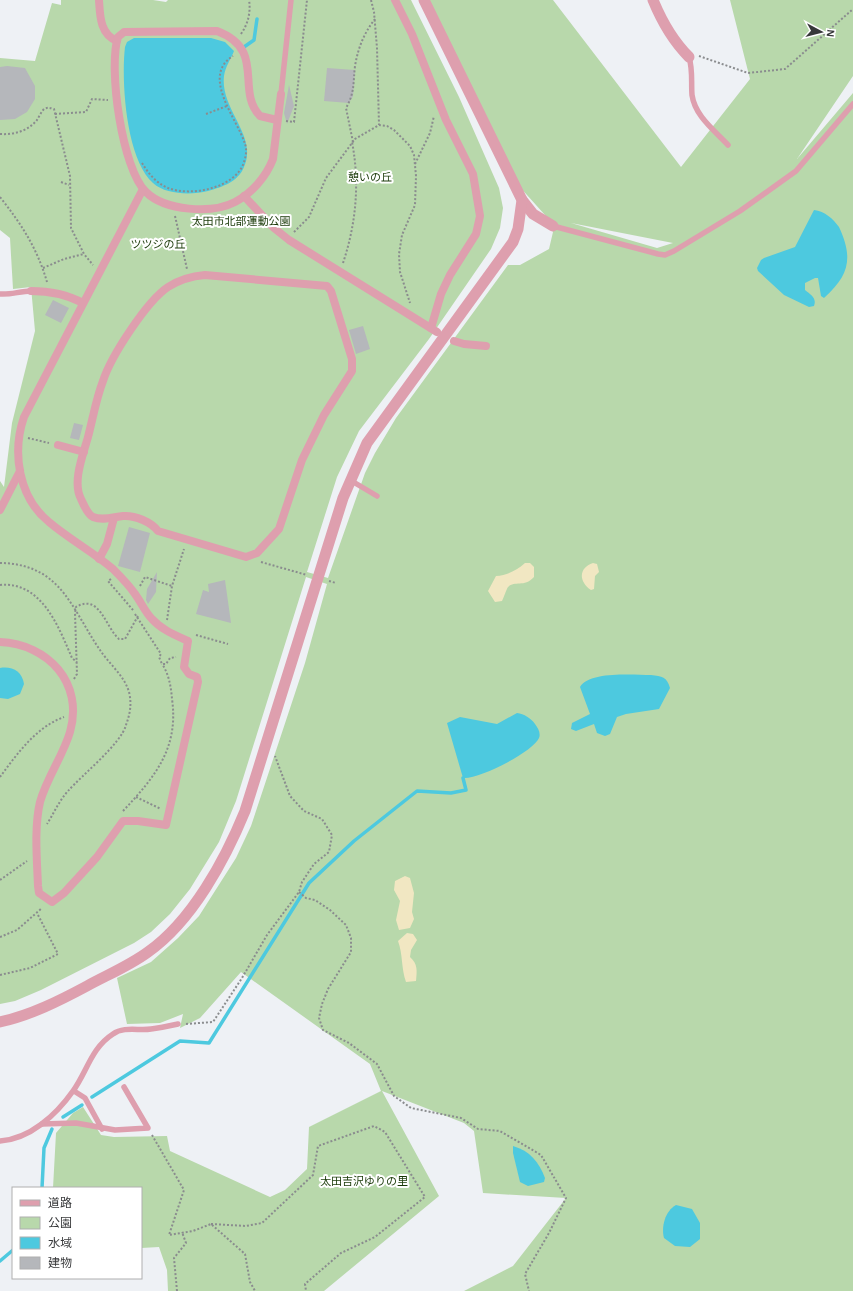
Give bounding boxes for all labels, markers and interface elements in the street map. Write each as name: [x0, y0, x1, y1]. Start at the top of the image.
north arrow: [801, 12, 841, 52]
text: N: [825, 29, 836, 38]
park label: 憩いの丘: [348, 171, 392, 183]
park label: 太田市北部運動公園: [192, 215, 291, 227]
park label: ツツジの丘: [131, 238, 186, 250]
park label: 太田吉沢ゆりの里: [320, 1175, 408, 1187]
legend: [12, 1187, 142, 1279]
text: 道路: [48, 1196, 72, 1209]
text: 公園: [48, 1217, 72, 1229]
text: 水域: [48, 1237, 72, 1249]
text: 建物: [48, 1256, 72, 1269]

